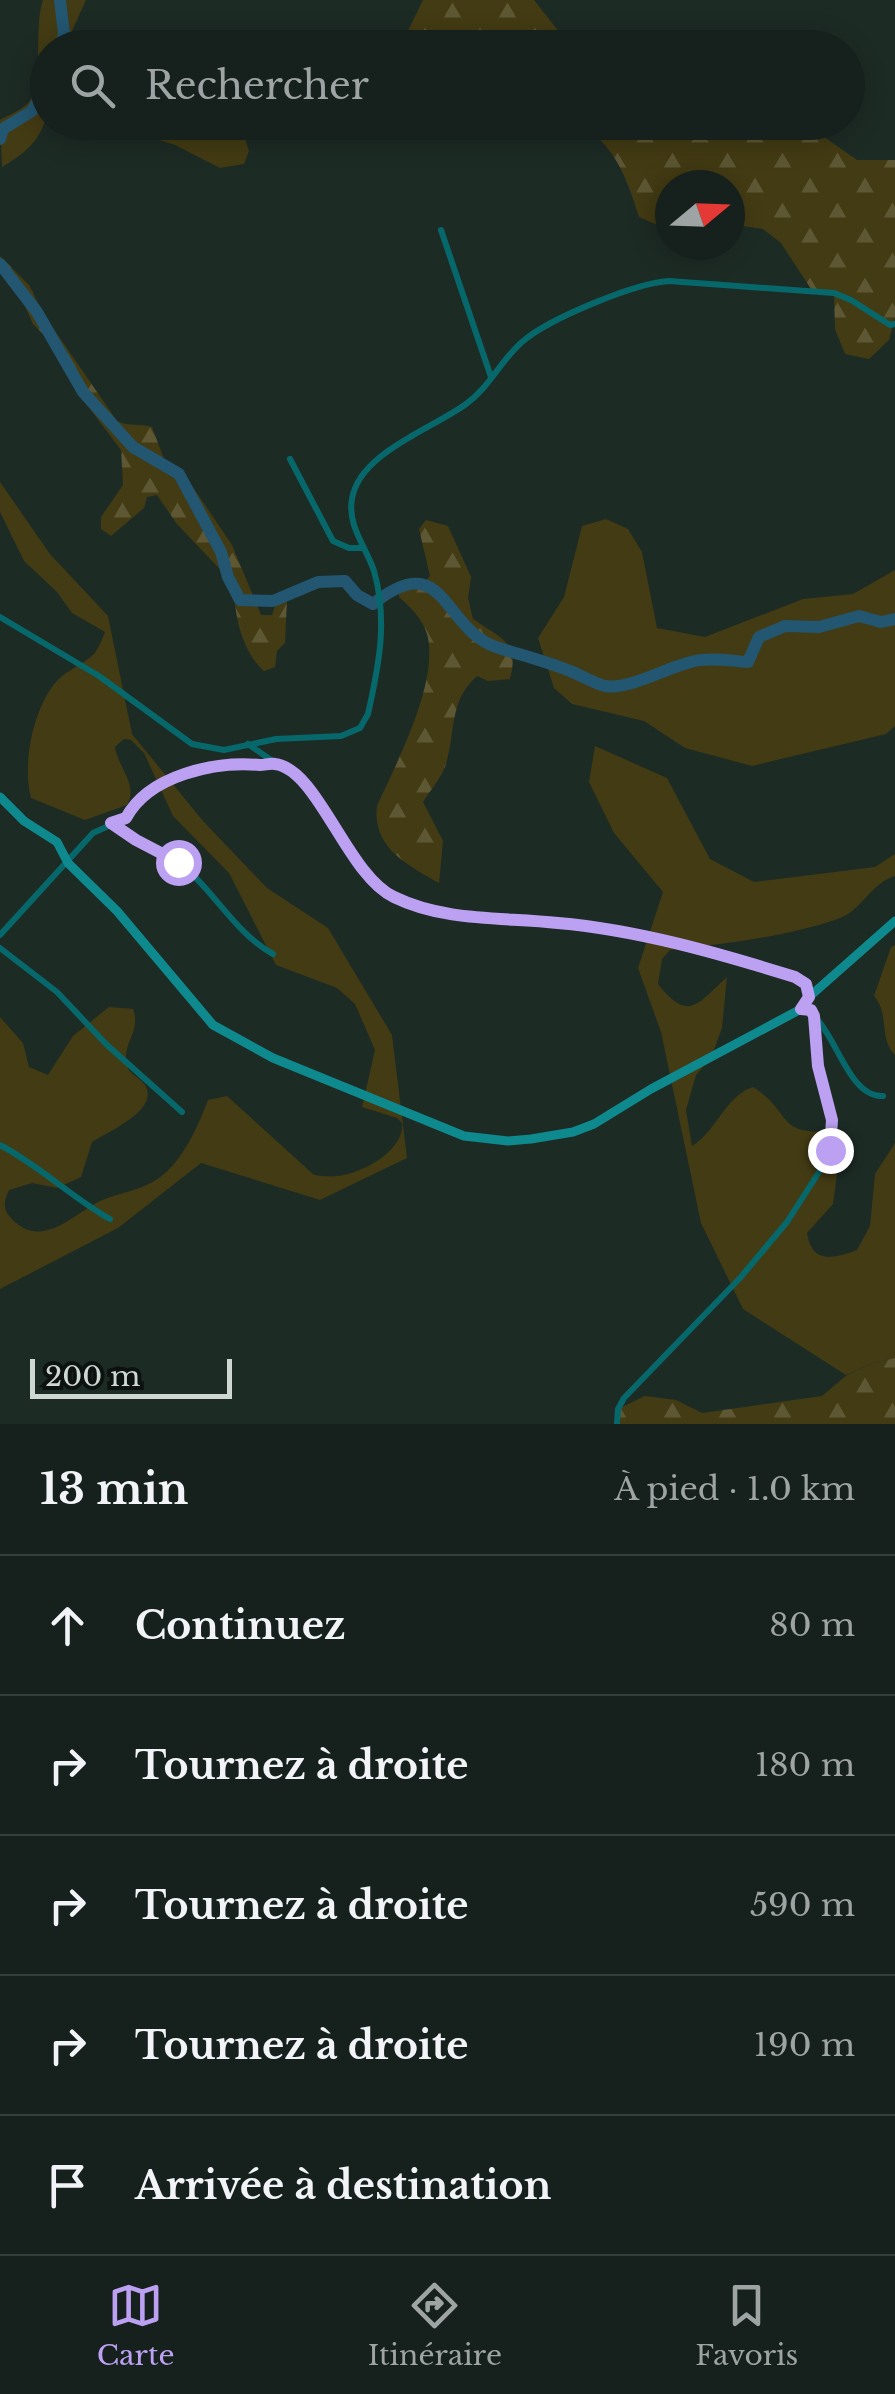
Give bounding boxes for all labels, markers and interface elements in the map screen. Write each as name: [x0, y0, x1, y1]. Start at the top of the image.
search box: [30, 30, 865, 140]
icon: search: [65, 58, 120, 113]
text: Rechercher: [145, 62, 369, 109]
north arrow: [655, 170, 745, 260]
route start: [156, 840, 202, 886]
route end: [808, 1128, 854, 1174]
scale bar: [30, 1354, 232, 1398]
text: 200 m: [45, 1359, 140, 1394]
text: 13 min: [40, 1463, 188, 1515]
text: À pied · 1.0 km: [614, 1469, 855, 1509]
icon: ahead: [40, 1598, 95, 1653]
text: Continuez: [135, 1602, 346, 1649]
text: 80 m: [769, 1605, 855, 1645]
icon: right: [40, 1738, 95, 1793]
text: Tournez à droite: [135, 1742, 468, 1789]
text: 180 m: [755, 1745, 855, 1785]
icon: right: [40, 1878, 95, 1933]
text: Tournez à droite: [135, 1882, 468, 1929]
text: 590 m: [750, 1885, 855, 1925]
icon: right: [40, 2018, 95, 2073]
text: Tournez à droite: [135, 2022, 468, 2069]
text: 190 m: [754, 2025, 855, 2065]
icon: arrive: [40, 2158, 95, 2213]
text: Arrivée à destination: [135, 2162, 551, 2209]
tab: Carte: [97, 2278, 175, 2373]
tab: Itinéraire: [368, 2278, 502, 2373]
tab: Favoris: [695, 2278, 798, 2373]

